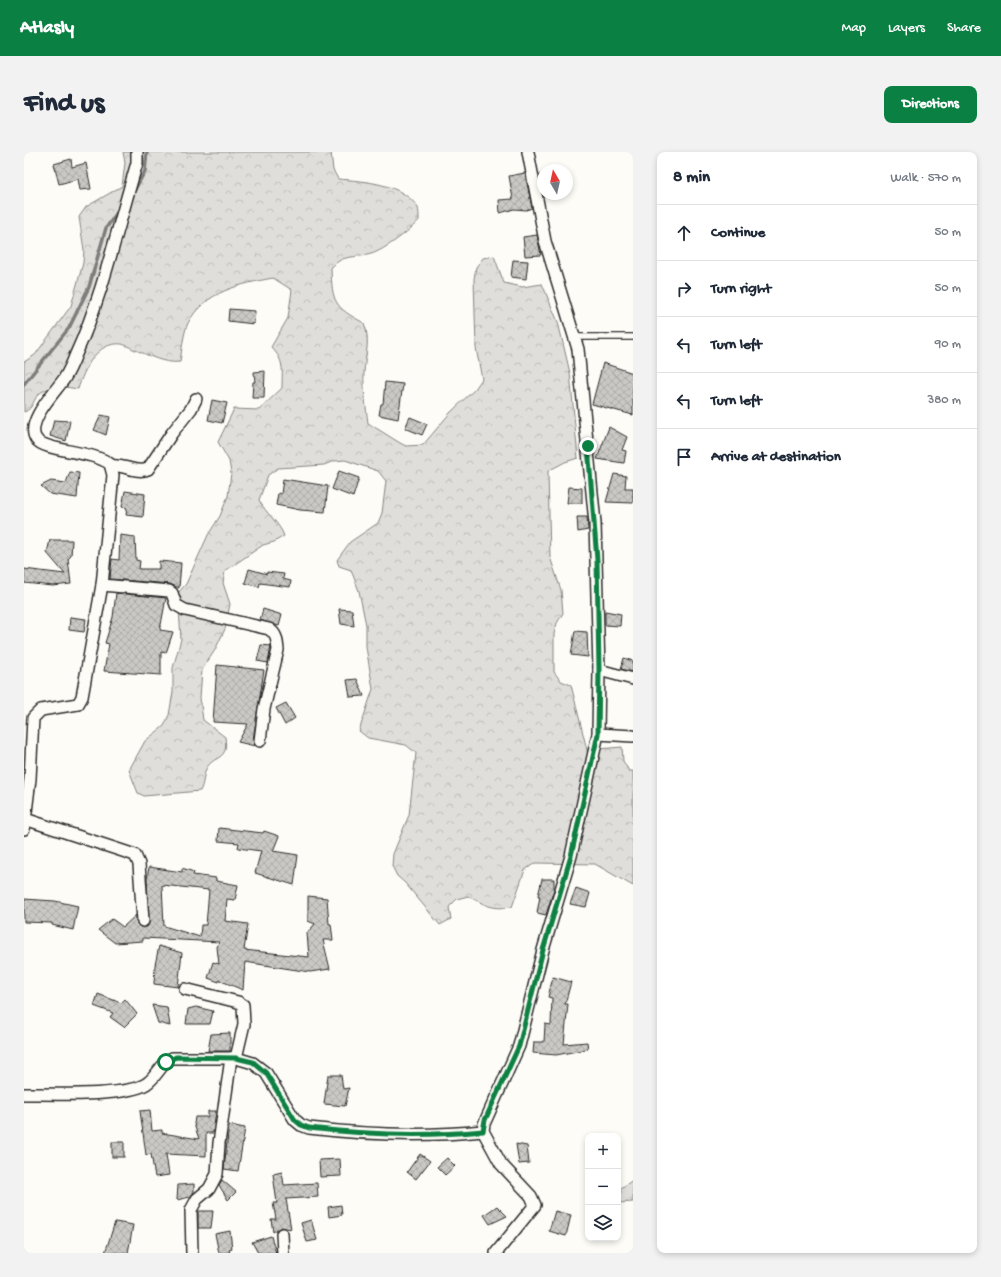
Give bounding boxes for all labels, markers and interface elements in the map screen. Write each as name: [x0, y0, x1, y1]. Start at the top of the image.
text: Atlasly: [20, 17, 74, 40]
text: Map: [842, 20, 866, 37]
text: Layers: [888, 20, 925, 37]
text: Share: [947, 20, 981, 37]
button: Directions: [884, 86, 977, 123]
text: Find us: [24, 88, 104, 121]
north arrow: [537, 164, 573, 200]
text: 8 min: [673, 168, 710, 188]
text: Walk · 570 m: [891, 171, 961, 186]
icon: ahead: [673, 222, 695, 244]
text: Continue: [711, 224, 765, 242]
text: 50 m: [934, 225, 961, 240]
icon: right: [673, 278, 695, 300]
text: Turn right: [711, 280, 771, 298]
text: 50 m: [934, 281, 961, 296]
icon: left: [673, 334, 695, 356]
text: Turn left: [711, 336, 762, 354]
text: 90 m: [935, 337, 961, 352]
icon: left: [673, 390, 695, 412]
text: Turn left: [711, 392, 762, 410]
text: 380 m: [927, 393, 961, 408]
route end: [579, 437, 597, 455]
icon: arrive: [673, 446, 695, 468]
text: Arrive at destination: [711, 448, 841, 466]
route start: [157, 1053, 175, 1071]
map controls: [585, 1133, 621, 1241]
button: +: [585, 1133, 621, 1169]
button: −: [585, 1169, 621, 1205]
button: layers: [585, 1205, 621, 1241]

